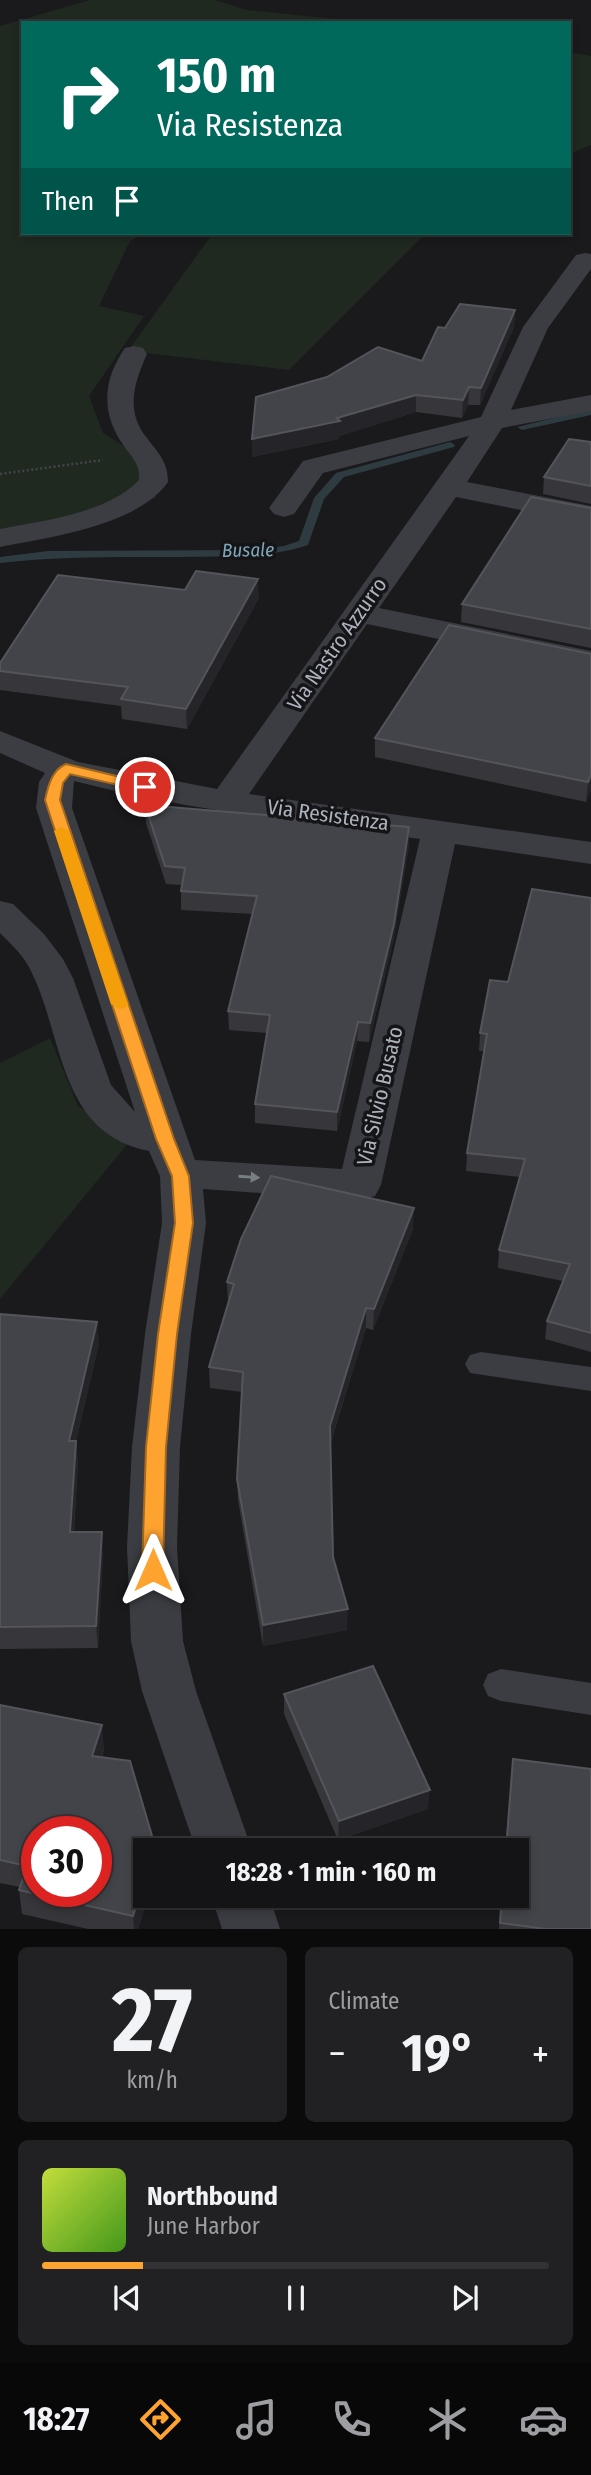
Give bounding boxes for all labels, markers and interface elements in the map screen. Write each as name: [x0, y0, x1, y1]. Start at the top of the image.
text: 150 m: [157, 46, 276, 105]
icon: right: [42, 49, 133, 140]
text: Via Resistenza: [157, 106, 343, 144]
icon: arrive: [108, 182, 146, 220]
text: Then: [42, 186, 94, 217]
water label: Busale: [222, 538, 274, 562]
street label: Via Nastro Azzurro: [282, 573, 392, 715]
pin: [115, 757, 175, 817]
icon: arrive: [126, 768, 164, 806]
street label: Via Resistenza: [266, 794, 390, 836]
street label: Via Silvio Busato: [351, 1024, 409, 1168]
one-way arrow: [238, 1172, 260, 1183]
position arrow: [116, 1533, 190, 1607]
speed limit sign: 30: [21, 1816, 112, 1907]
text: 18:28 · 1 min · 160 m: [226, 1857, 436, 1888]
text: 27: [112, 1966, 192, 2075]
text: Climate: [329, 1987, 399, 2015]
text: 19°: [402, 2022, 475, 2085]
text: −: [329, 2031, 346, 2077]
text: +: [532, 2031, 549, 2077]
text: km/h: [127, 2066, 178, 2094]
text: Northbound: [147, 2181, 278, 2212]
text: June Harbor: [147, 2212, 260, 2240]
icon: previous: [108, 2279, 146, 2317]
icon: pause: [277, 2279, 315, 2317]
icon: next: [446, 2279, 484, 2317]
icon: directions: [136, 2395, 185, 2444]
icon: music: [232, 2395, 281, 2444]
icon: phone: [327, 2395, 376, 2444]
icon: climate: [423, 2395, 472, 2444]
icon: car: [519, 2395, 568, 2444]
text: 18:27: [23, 2400, 89, 2438]

